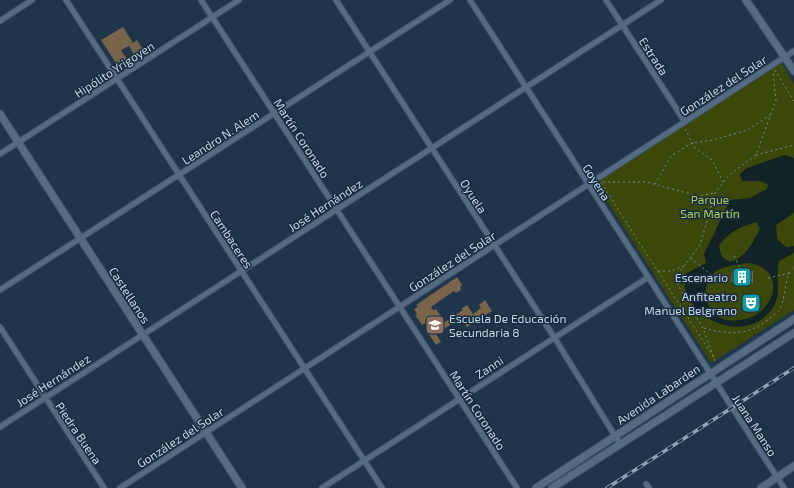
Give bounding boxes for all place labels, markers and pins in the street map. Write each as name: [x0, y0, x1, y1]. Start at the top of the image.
building icon: Escenario: [731, 266, 753, 288]
place label: Escenario: [675, 270, 728, 284]
place label: Anfiteatro Manuel Belgrano: [644, 289, 737, 317]
theatre icon: Anfiteatro Manuel Belgrano: [740, 292, 762, 314]
place label: Escuela De Educación Secundaria 8: [449, 311, 566, 339]
school or university icon: Escuela De Educación Secundaria 8: [424, 314, 446, 336]

